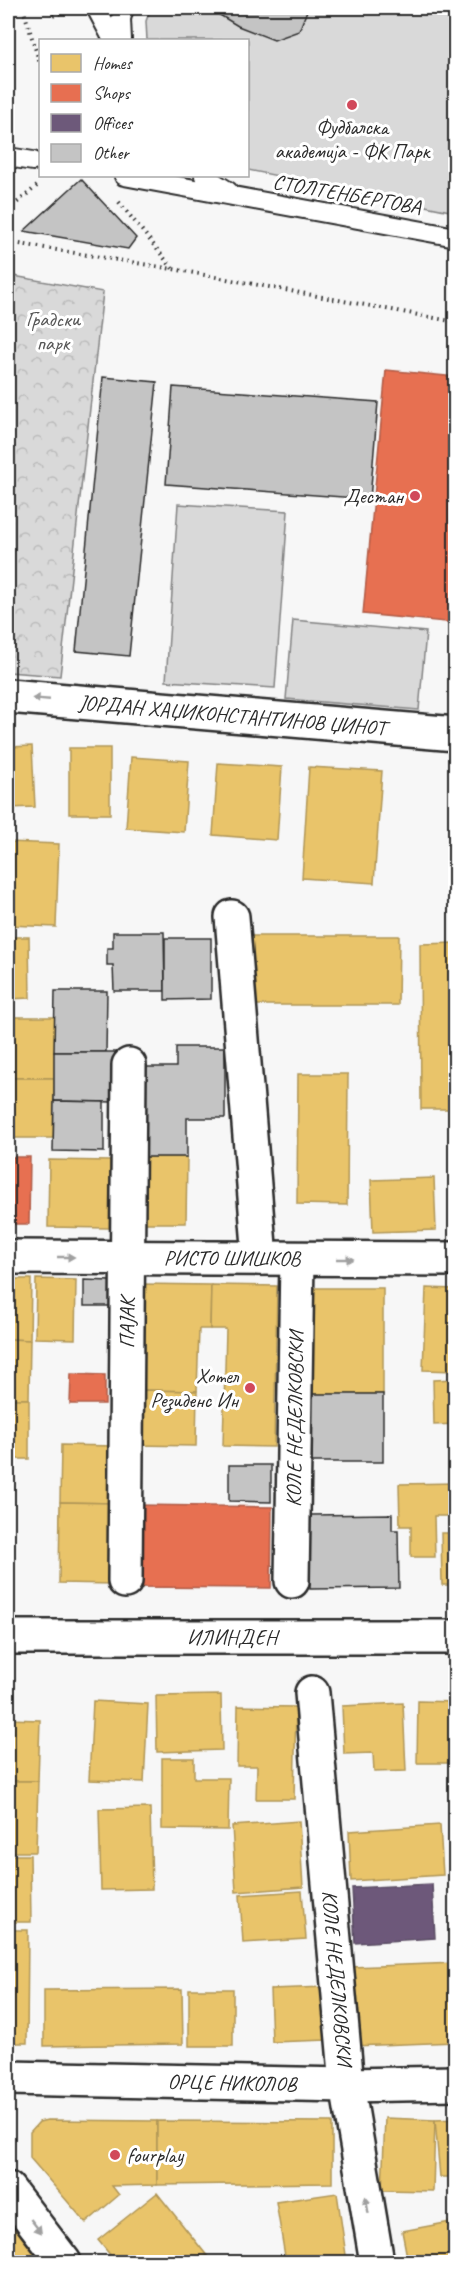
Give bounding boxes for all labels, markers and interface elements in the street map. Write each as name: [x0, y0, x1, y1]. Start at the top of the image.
legend: [39, 39, 249, 177]
text: Homes: [93, 52, 133, 74]
text: Shops: [93, 82, 132, 104]
marker: Фудбалска академија - ФК Парк: [345, 98, 359, 112]
text: Offices: [93, 112, 134, 134]
place label: Фудбалска академија - ФК Парк: [275, 114, 432, 164]
text: Other: [93, 142, 130, 164]
street label: СТОЛТЕНБЕРГОВА: [271, 168, 424, 220]
park label: Градски парк: [26, 306, 82, 356]
place label: Дестан: [344, 483, 404, 509]
marker: Дестан: [408, 489, 422, 503]
street label: ЈОРДАН ХАЏИКОНСТАНТИНОВ ЏИНОТ: [77, 689, 392, 741]
one-way arrow: [32, 694, 51, 704]
street label: РИСТО ШИШКОВ: [164, 1245, 302, 1271]
one-way arrow: [56, 1252, 75, 1262]
one-way arrow: [335, 1254, 354, 1264]
street label: ПАЈАК: [114, 1293, 140, 1349]
street label: КОЛЕ НЕДЕЛКОВСКИ: [280, 1328, 309, 1507]
place label: Хотел Резиденс Ин: [150, 1363, 240, 1414]
marker: Хотел Резиденс Ин: [243, 1381, 257, 1395]
street label: ИЛИНДЕН: [187, 1624, 280, 1650]
street label: КОЛЕ НЕДЕЛКОВСКИ: [317, 1889, 358, 2070]
street label: ОРЦЕ НИКОЛОВ: [167, 2068, 299, 2097]
place label: fourplay: [127, 2142, 185, 2168]
marker: fourplay: [108, 2148, 122, 2162]
one-way arrow: [362, 2195, 371, 2214]
one-way arrow: [30, 2217, 42, 2233]

